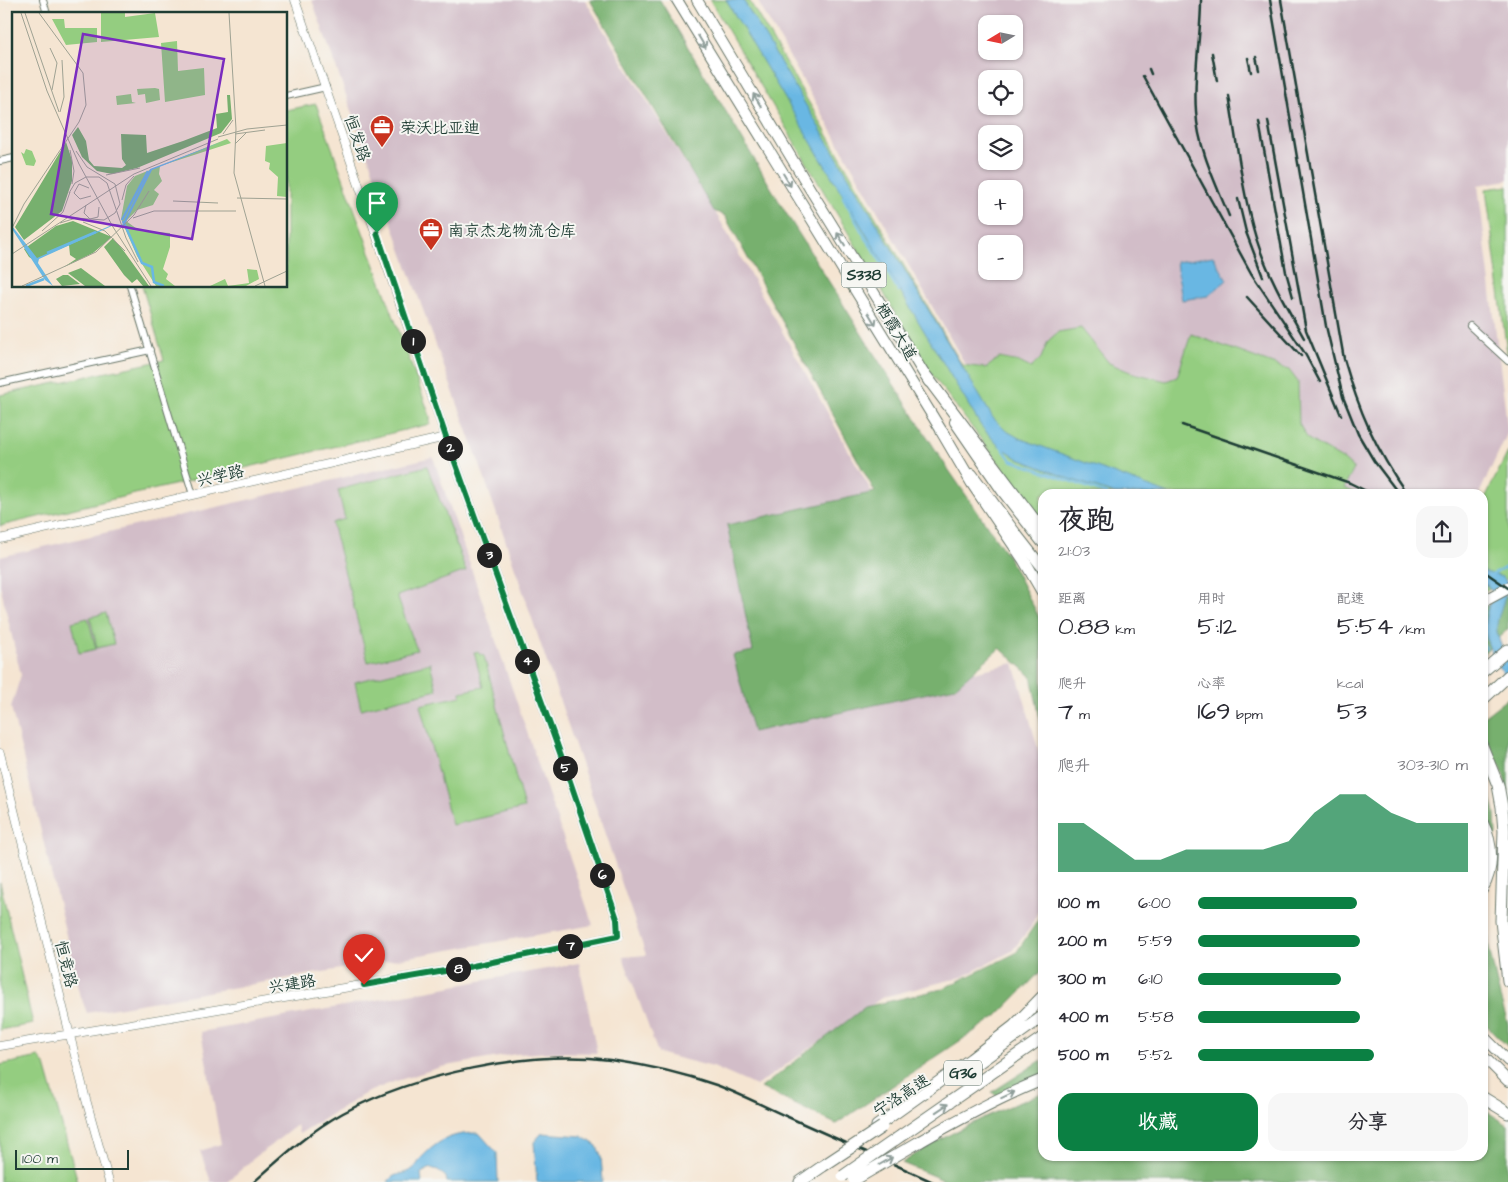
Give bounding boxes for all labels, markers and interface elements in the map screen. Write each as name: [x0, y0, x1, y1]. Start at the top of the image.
inset map: [12, 12, 288, 288]
north arrow: [978, 15, 1022, 60]
map controls: [978, 15, 1023, 280]
one-way arrow: [698, 34, 708, 48]
button: locate: [978, 70, 1023, 115]
one-way arrow: [752, 94, 762, 108]
street label: 恒发路: [339, 112, 375, 165]
office icon: 荣沃比亚迪: [369, 114, 395, 148]
place label: 荣沃比亚迪: [400, 117, 480, 139]
button: layers: [978, 125, 1023, 170]
one-way arrow: [783, 173, 793, 187]
button: +: [978, 180, 1023, 225]
pin: [356, 182, 398, 233]
icon: arrive: [363, 189, 391, 217]
office icon: 南京杰龙物流仓库: [418, 217, 444, 251]
place label: 南京杰龙物流仓库: [448, 220, 576, 242]
one-way arrow: [836, 233, 846, 247]
button: −: [978, 235, 1023, 280]
road number: S338: [842, 262, 886, 288]
street label: 栖霞大道: [870, 298, 922, 365]
one-way arrow: [868, 311, 878, 325]
pin: 1: [400, 328, 426, 354]
text: 1: [413, 331, 414, 351]
pin: 2: [438, 436, 462, 460]
text: 2: [446, 438, 455, 458]
street label: 兴学路: [194, 460, 246, 492]
text: 夜跑: [1058, 501, 1114, 540]
button: share: [1416, 506, 1468, 558]
text: 21:03: [1058, 540, 1090, 562]
pin: 3: [476, 542, 502, 568]
text: 3: [486, 545, 493, 565]
text: 距离: [1058, 589, 1086, 609]
text: 用时: [1197, 589, 1225, 609]
text: 配速: [1337, 589, 1365, 609]
text: 0.88: [1058, 609, 1110, 644]
text: 5:12: [1197, 609, 1237, 644]
text: 5:54: [1337, 609, 1393, 644]
text: km: [1110, 620, 1135, 640]
text: /km: [1393, 620, 1425, 640]
pin: 4: [514, 648, 540, 674]
text: 4: [523, 651, 532, 671]
text: 爬升: [1058, 674, 1086, 694]
text: 心率: [1197, 674, 1225, 694]
text: kcal: [1337, 674, 1363, 694]
text: 7: [1058, 694, 1073, 729]
text: 169: [1197, 694, 1230, 729]
text: 53: [1337, 694, 1367, 729]
text: m: [1073, 705, 1090, 725]
text: bpm: [1230, 705, 1263, 725]
text: 303–310 m: [1398, 754, 1468, 776]
text: 爬升: [1058, 755, 1090, 777]
pin: 5: [552, 756, 578, 780]
text: 5: [561, 758, 570, 778]
pin: 6: [590, 862, 614, 888]
text: 6: [598, 865, 607, 885]
text: 100 m: [1058, 892, 1099, 914]
text: 6:00: [1138, 892, 1171, 914]
text: 200 m: [1058, 930, 1106, 952]
text: 5:59: [1138, 930, 1172, 952]
pin: [343, 934, 385, 985]
pin: 7: [558, 934, 582, 958]
text: 7: [566, 936, 575, 956]
street label: 恒竞路: [50, 938, 83, 990]
icon: check: [350, 941, 378, 969]
pin: 8: [446, 956, 470, 982]
text: 8: [454, 959, 463, 979]
text: 300 m: [1058, 968, 1105, 990]
text: 6:10: [1138, 968, 1163, 990]
street label: 兴建路: [267, 969, 318, 999]
text: 400 m: [1058, 1006, 1108, 1028]
text: 5:58: [1138, 1006, 1174, 1028]
text: 500 m: [1058, 1044, 1108, 1066]
text: 5:52: [1138, 1044, 1172, 1066]
road number: G36: [944, 1060, 982, 1086]
street label: 宁洛高速: [869, 1069, 934, 1122]
one-way arrow: [1000, 1090, 1015, 1099]
button: 收藏: [1058, 1093, 1258, 1151]
button: 分享: [1268, 1093, 1468, 1151]
one-way arrow: [935, 1103, 949, 1113]
scale bar: [15, 1147, 129, 1170]
text: 100 m: [22, 1149, 58, 1169]
one-way arrow: [879, 1156, 893, 1166]

